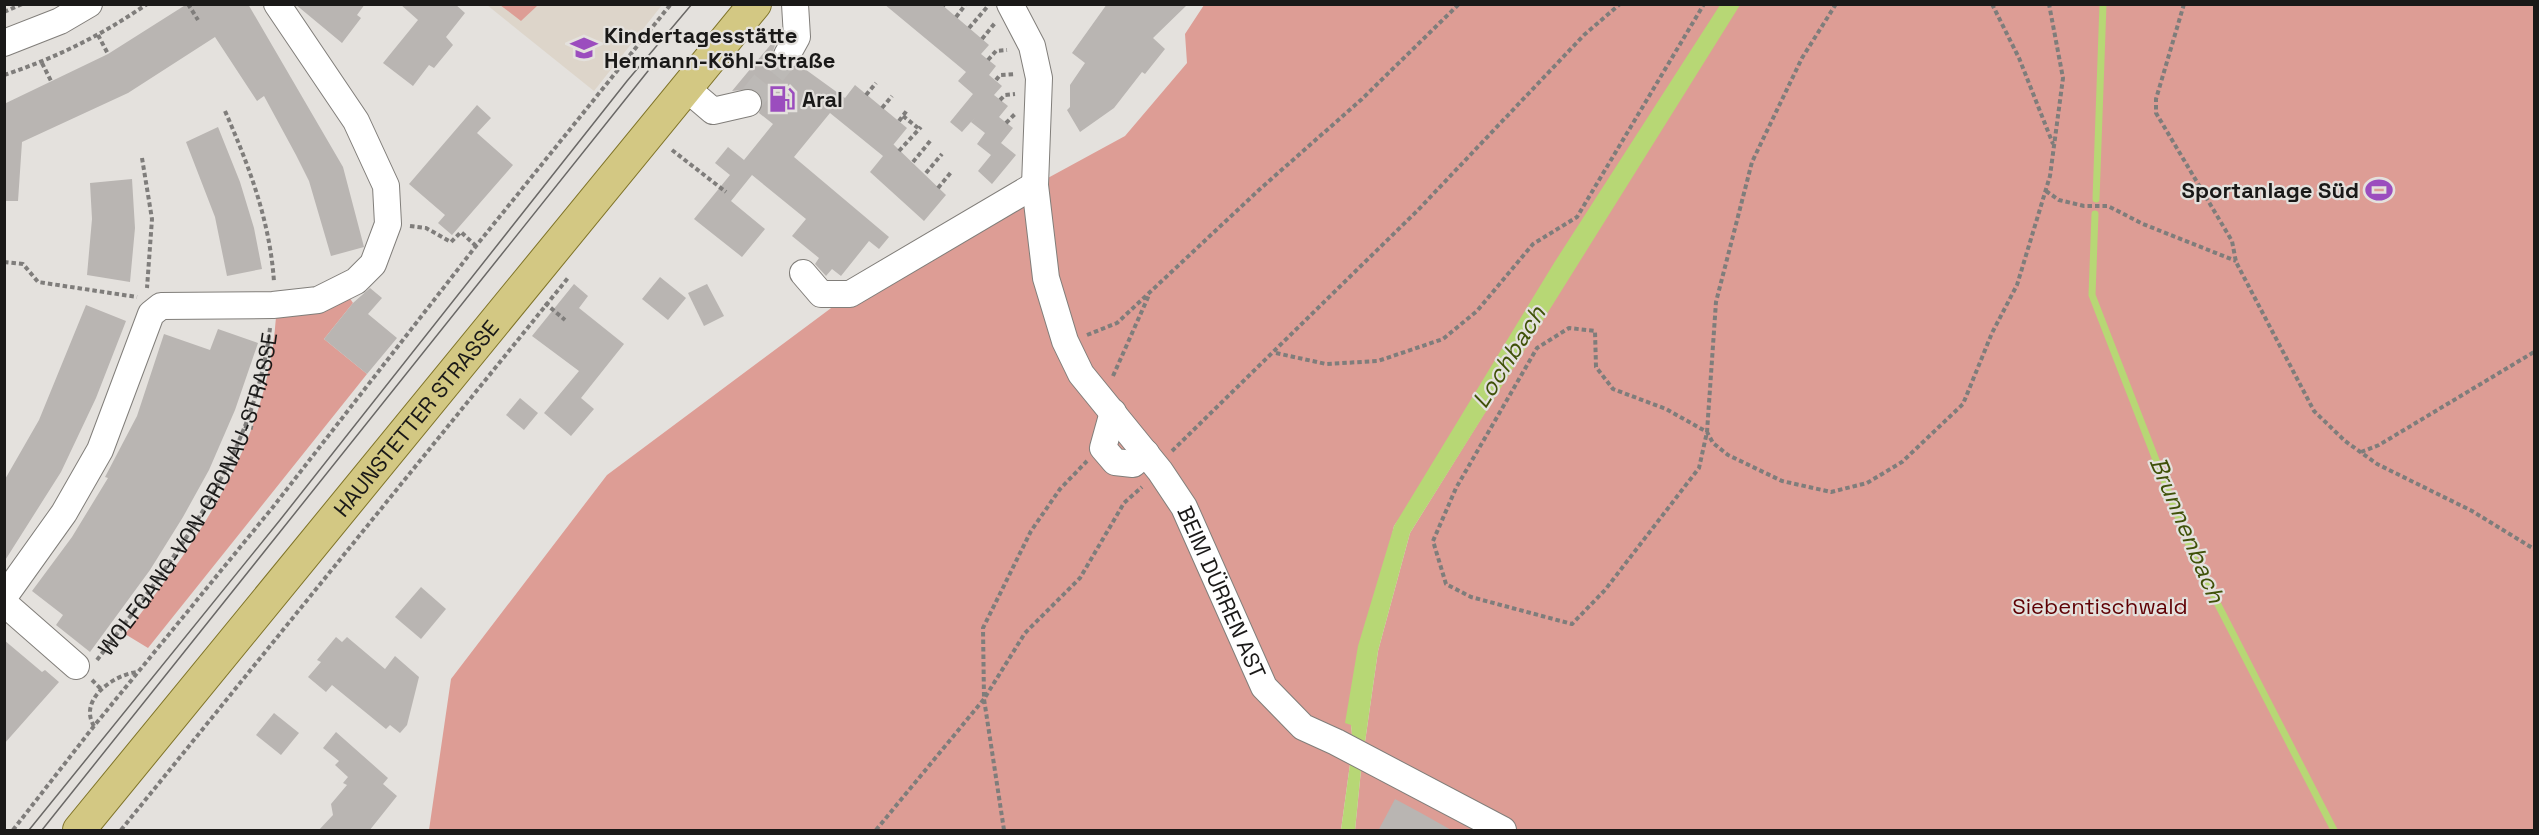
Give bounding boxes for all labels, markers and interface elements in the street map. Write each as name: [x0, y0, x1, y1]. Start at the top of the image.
place label: Kindertagesstätte Hermann-Köhl-Straße: [604, 21, 835, 74]
school or university icon: Kindertagesstätte Hermann-Köhl-Straße: [569, 33, 599, 63]
fuel station icon: Aral: [767, 84, 797, 114]
place label: Aral: [802, 85, 843, 113]
sports icon: Sportanlage Süd: [2364, 175, 2394, 205]
place label: Sportanlage Süd: [2182, 176, 2359, 204]
water label: Lochbach: [1465, 299, 1553, 414]
street label: HAUNSTETTER STRASSE: [327, 314, 505, 522]
street label: WOLFGANG-VON-GRONAU-STRASSE: [92, 330, 283, 661]
water label: Brunnenbach: [2143, 452, 2233, 609]
street label: BEIM DÜRREN AST: [1171, 502, 1272, 683]
park label: Siebentischwald: [2012, 592, 2188, 620]

